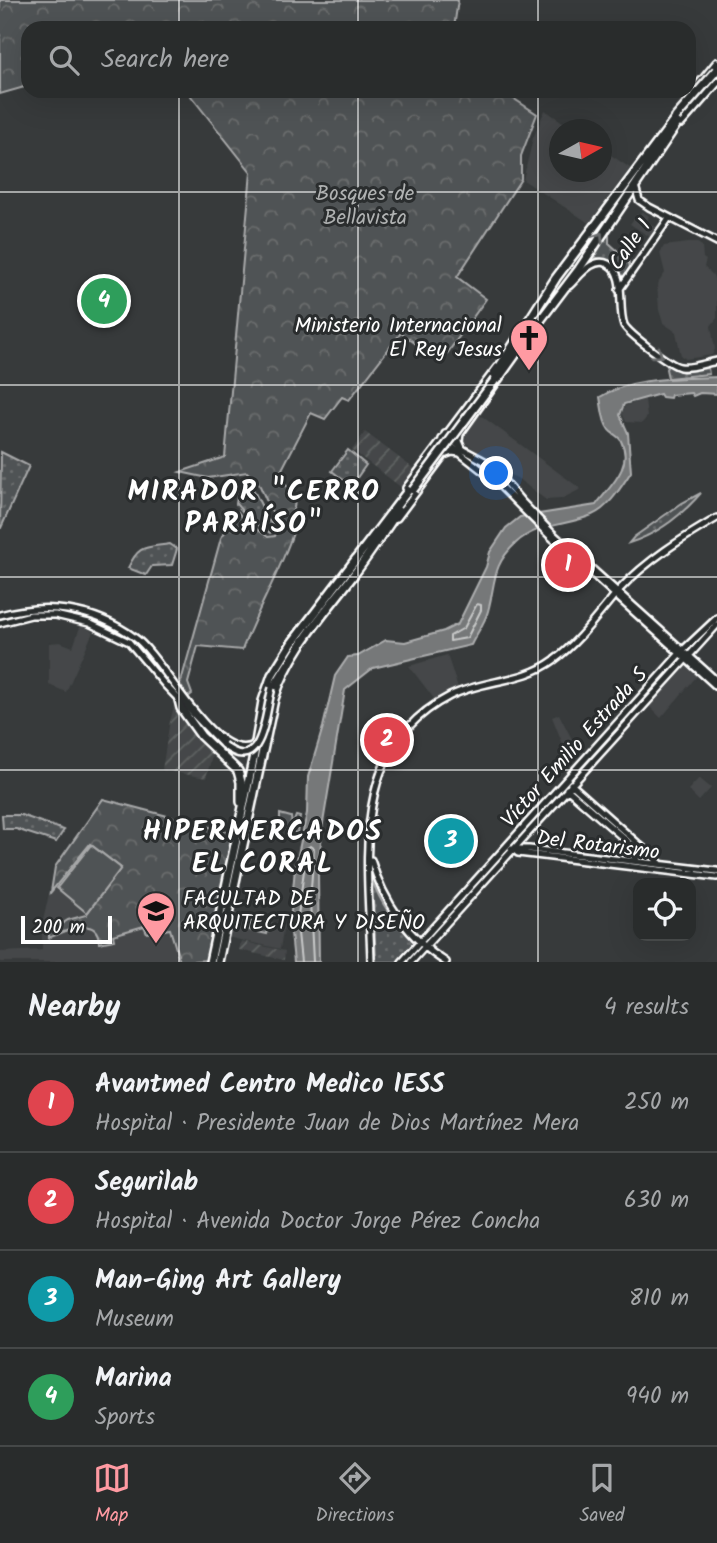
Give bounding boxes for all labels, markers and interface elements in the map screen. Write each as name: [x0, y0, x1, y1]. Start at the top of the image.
search box: [21, 21, 696, 98]
text: Search here: [101, 39, 229, 81]
icon: search: [45, 41, 83, 79]
north arrow: [549, 119, 612, 182]
park label: Bosques de Bellavista: [316, 178, 415, 235]
street label: Calle 1: [601, 212, 661, 278]
one-way arrow: [591, 232, 603, 245]
pin: 4: [81, 275, 127, 327]
place label: Ministerio Internacional El Rey Jesus: [295, 310, 502, 367]
church icon: Ministerio Internacional El Rey Jesus: [508, 317, 550, 372]
one-way arrow: [650, 345, 663, 358]
your location: [479, 456, 513, 490]
district label: MIRADOR "CERRO PARAÍSO": [127, 470, 381, 547]
pin: 1: [545, 539, 591, 591]
street label: Víctor Emilio Estrada S: [494, 660, 656, 836]
pin: 2: [364, 714, 410, 766]
district label: HIPERMERCADOS EL CORAL: [143, 810, 383, 887]
pin: 3: [428, 815, 474, 867]
street label: Del Rotarismo: [535, 822, 661, 870]
map controls: [633, 878, 696, 941]
button: locate: [633, 878, 696, 941]
place label: FACULTAD DE ARQUITECTURA Y DISEÑO: [183, 883, 425, 940]
school or university icon: FACULTAD DE ARQUITECTURA Y DISEÑO: [135, 890, 177, 945]
scale bar: [21, 913, 112, 945]
text: 200 m: [32, 913, 85, 943]
text: Nearby: [28, 984, 120, 1032]
text: 4 results: [604, 990, 689, 1026]
text: Avantmed Centro Medico IESS: [95, 1064, 445, 1106]
text: 1: [48, 1085, 54, 1121]
text: 250 m: [624, 1085, 689, 1121]
text: Hospital · Presidente Juan de Dios Martínez Mera: [95, 1106, 579, 1142]
text: Segurilab: [95, 1162, 198, 1204]
text: 2: [44, 1183, 58, 1219]
text: 630 m: [624, 1183, 689, 1219]
text: Hospital · Avenida Doctor Jorge Pérez Concha: [95, 1204, 540, 1240]
text: Man-Ging Art Gallery: [95, 1260, 341, 1302]
text: 3: [45, 1281, 57, 1317]
text: 810 m: [629, 1281, 689, 1317]
text: Museum: [95, 1302, 174, 1338]
text: Marina: [95, 1358, 172, 1400]
text: 4: [45, 1379, 57, 1415]
text: 940 m: [626, 1379, 689, 1415]
text: Sports: [95, 1400, 155, 1436]
tab: Map: [93, 1459, 131, 1531]
tab: Directions: [316, 1459, 394, 1531]
tab: Saved: [579, 1459, 624, 1531]

